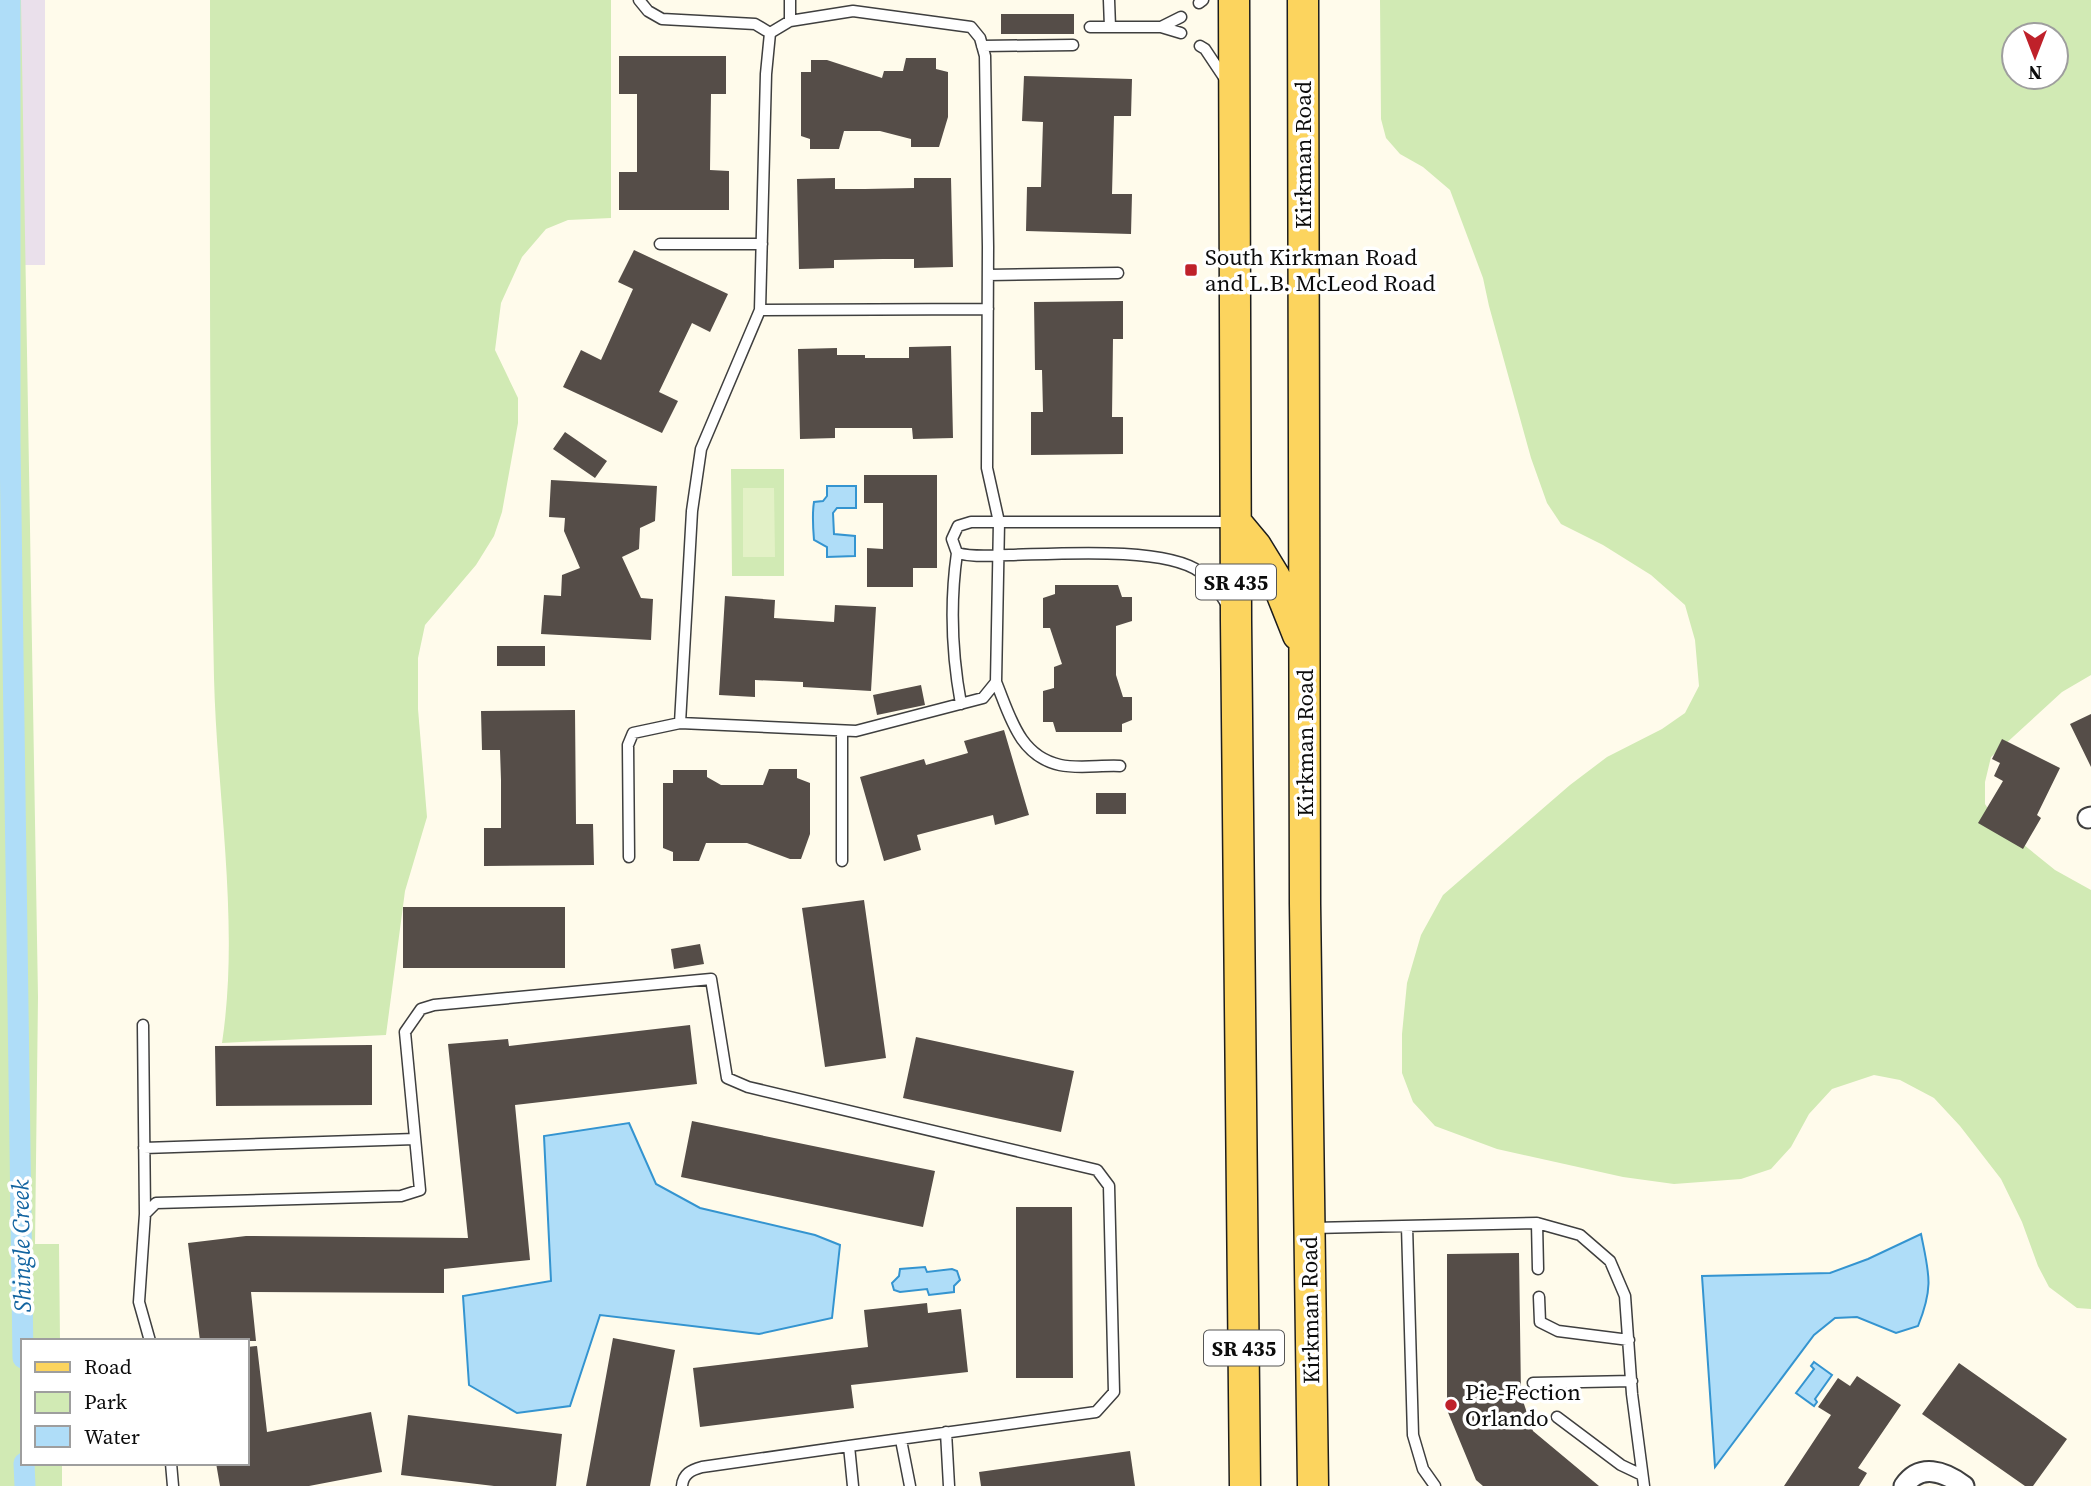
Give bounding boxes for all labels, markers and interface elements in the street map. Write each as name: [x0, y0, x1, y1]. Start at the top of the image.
north arrow: [2000, 21, 2070, 91]
text: N: [2028, 60, 2042, 86]
street label: Kirkman Road: [1287, 81, 1319, 229]
place label: South Kirkman Road and L.B. McLeod Road: [1205, 241, 1435, 299]
marker: South Kirkman Road and L.B. McLeod Road: [1183, 262, 1199, 278]
road number: SR 435: [1196, 564, 1276, 600]
street label: Kirkman Road: [1289, 669, 1321, 817]
water label: Shingle Creek: [3, 1179, 39, 1313]
street label: Kirkman Road: [1293, 1236, 1327, 1384]
road number: SR 435: [1204, 1330, 1284, 1366]
legend: [21, 1339, 248, 1465]
text: Road: [84, 1352, 132, 1381]
place label: Pie-Fection Orlando: [1465, 1376, 1581, 1434]
text: Park: [84, 1387, 128, 1416]
marker: Pie-Fection Orlando: [1443, 1397, 1459, 1413]
text: Water: [84, 1422, 140, 1451]

